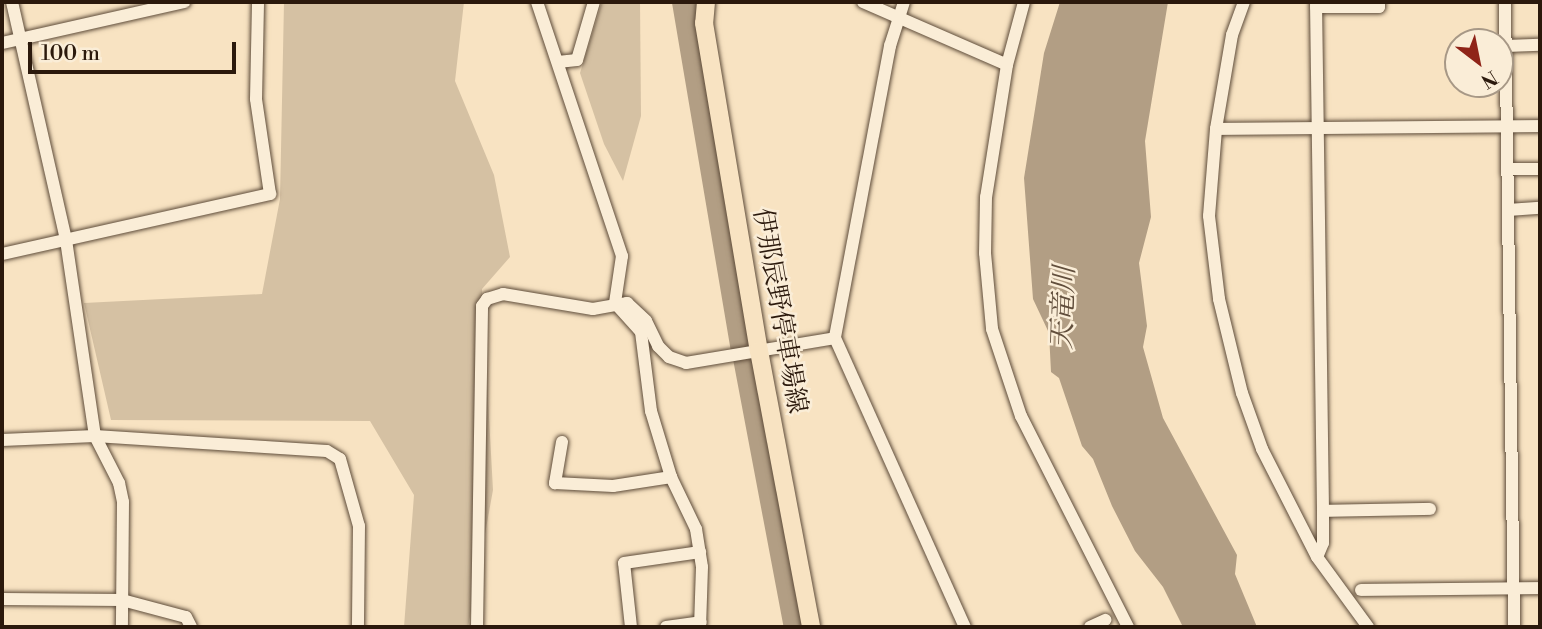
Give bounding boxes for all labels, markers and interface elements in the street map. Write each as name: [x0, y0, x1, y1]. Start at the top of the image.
scale bar: [32, 28, 240, 72]
north arrow: [1444, 28, 1514, 98]
text: 100 m: [41, 41, 100, 67]
text: N: [1476, 65, 1502, 93]
street label: 伊那辰野停車場線: [746, 206, 812, 416]
water label: 天竜川: [1046, 265, 1082, 351]

